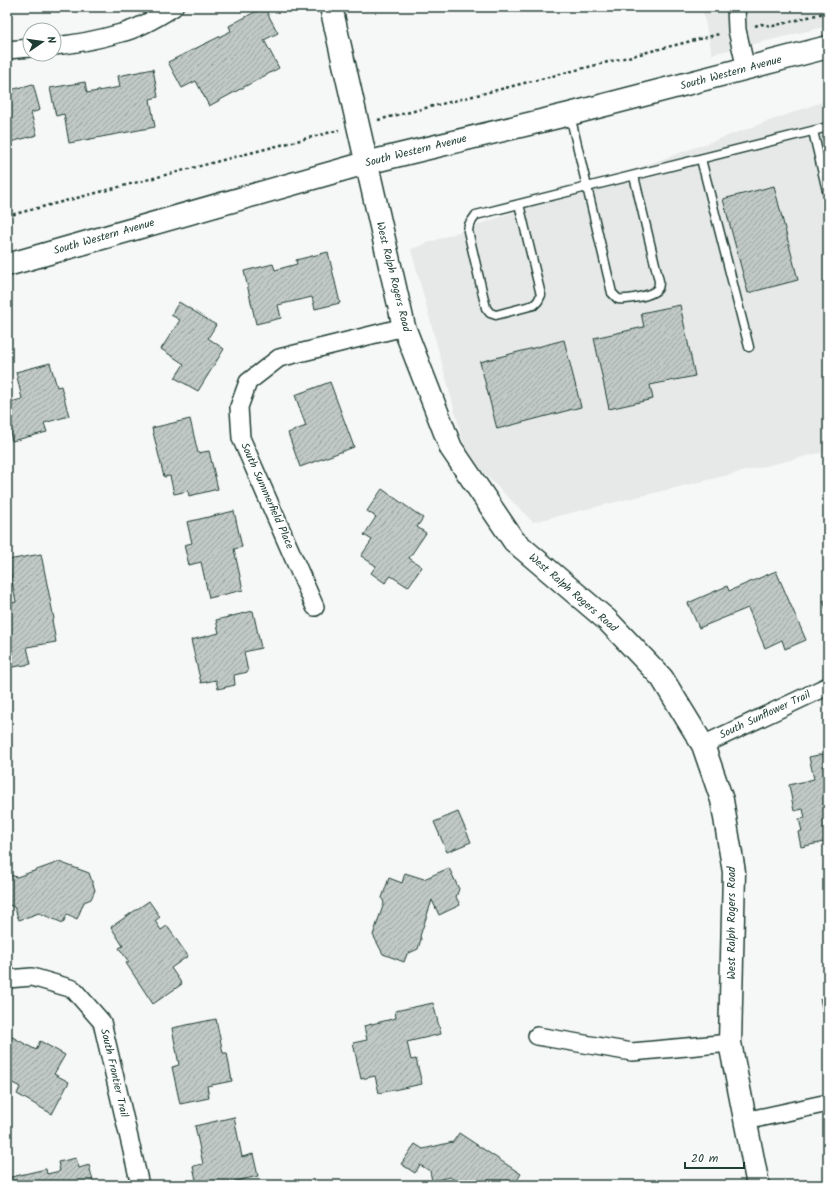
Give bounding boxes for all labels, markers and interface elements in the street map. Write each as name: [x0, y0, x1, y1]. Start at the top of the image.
north arrow: [22, 22, 62, 62]
text: N: [41, 35, 60, 45]
street label: South Western Avenue: [678, 51, 784, 95]
street label: South Western Avenue: [363, 130, 469, 172]
street label: South Western Avenue: [51, 214, 157, 260]
street label: West Ralph Rogers Road: [371, 220, 416, 335]
street label: South Summerfield Place: [235, 440, 299, 552]
street label: West Ralph Rogers Road: [524, 549, 622, 637]
street label: South Sunflower Trail: [716, 686, 814, 744]
street label: West Ralph Rogers Road: [723, 866, 741, 980]
street label: South Frontier Trail: [95, 1027, 133, 1120]
scale bar: [685, 1144, 744, 1170]
text: 20 m: [691, 1149, 719, 1168]

